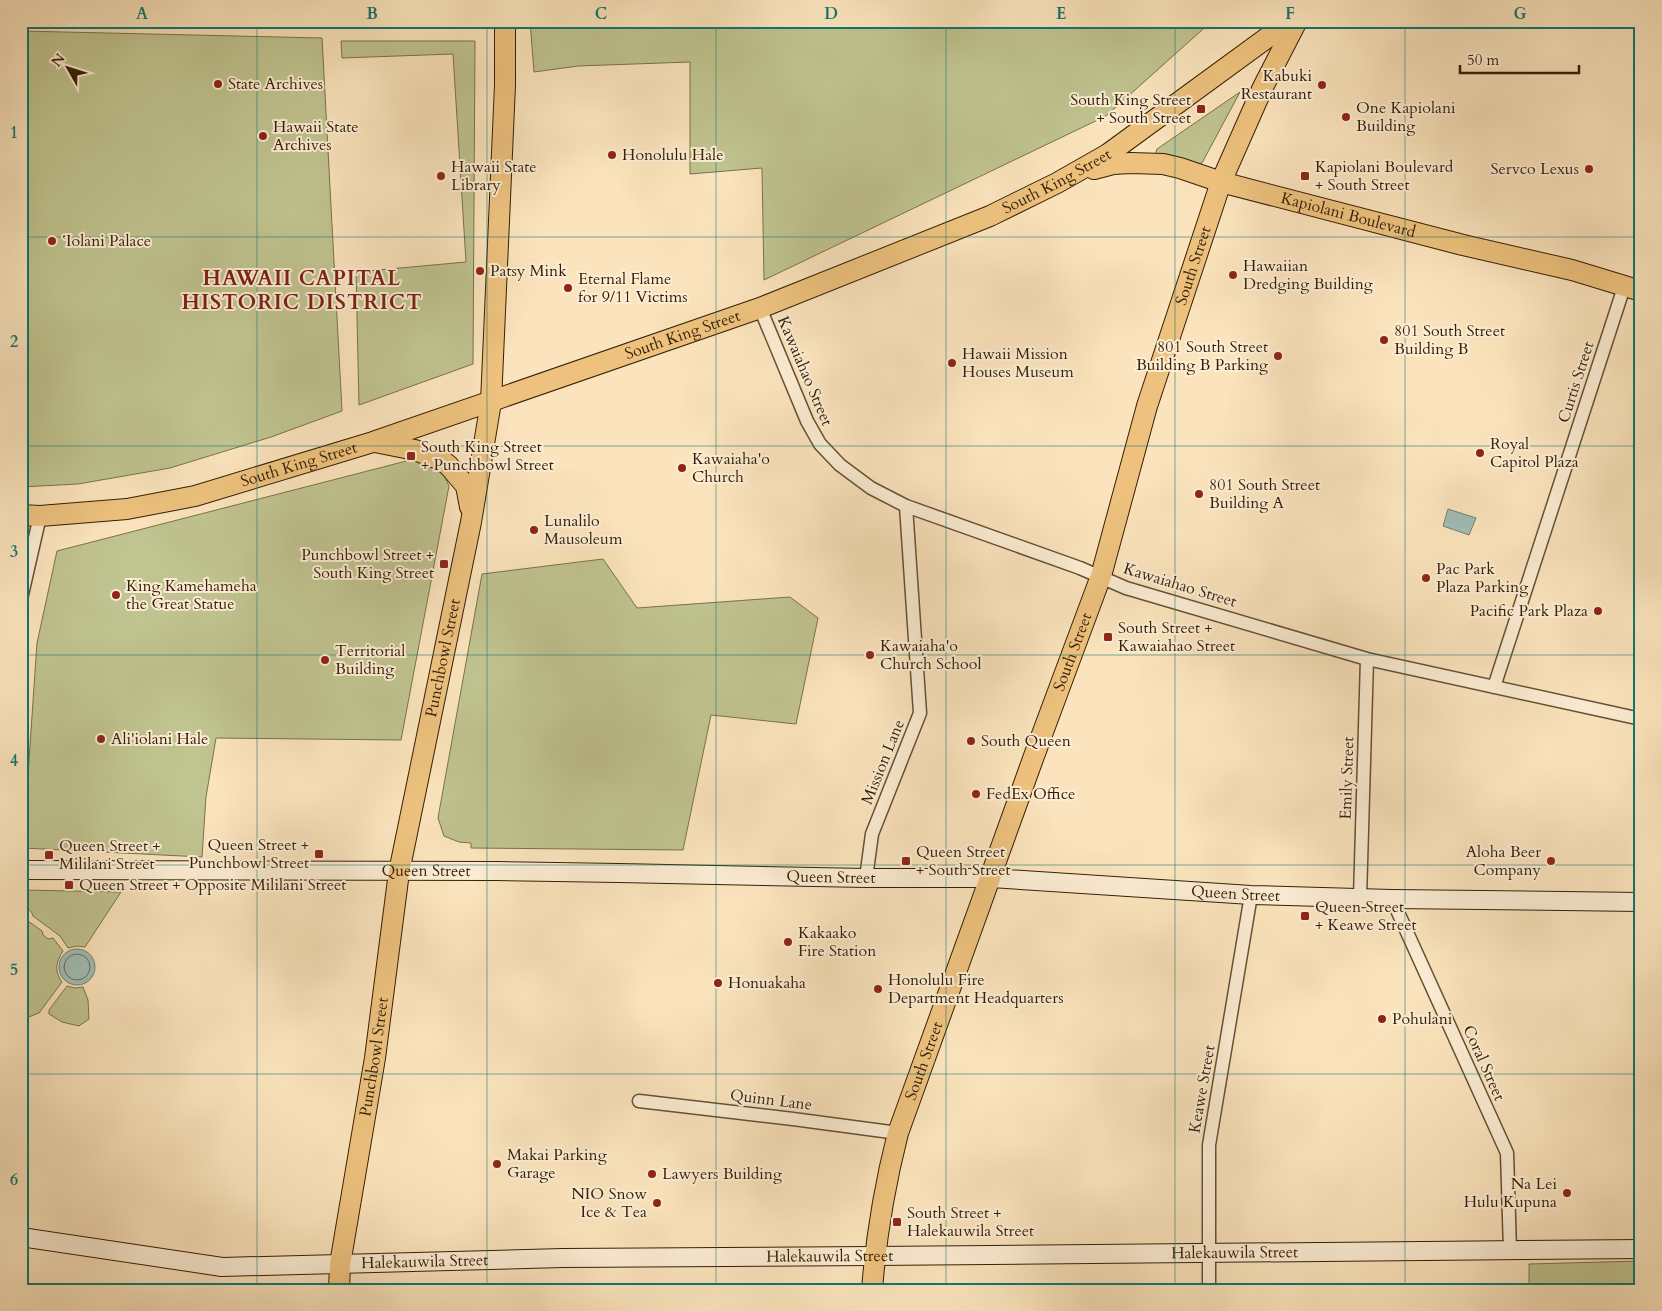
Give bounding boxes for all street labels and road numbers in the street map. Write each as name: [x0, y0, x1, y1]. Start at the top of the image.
street label: South King Street: [998, 143, 1115, 219]
street label: Kapiolani Boulevard: [1279, 187, 1418, 243]
street label: South Street: [1170, 223, 1217, 308]
street label: South King Street: [622, 305, 743, 365]
street label: Kawaiahao Street: [772, 313, 838, 429]
street label: Curtis Street: [1552, 338, 1600, 426]
street label: South King Street: [238, 436, 360, 493]
street label: Kawaiahao Street: [1121, 557, 1239, 613]
street label: Punchbowl Street: [420, 597, 466, 719]
street label: South Street: [1048, 610, 1097, 694]
street label: Mission Lane: [856, 716, 910, 808]
street label: Emily Street: [1335, 736, 1359, 820]
street label: Queen Street: [381, 860, 471, 882]
street label: Queen Street: [786, 865, 875, 889]
street label: Queen Street: [1190, 880, 1280, 907]
street label: Punchbowl Street: [354, 996, 394, 1118]
street label: South Street: [900, 1019, 948, 1103]
street label: Coral Street: [1458, 1022, 1510, 1104]
street label: Keawe Street: [1183, 1043, 1221, 1135]
street label: Quinn Lane: [729, 1084, 813, 1116]
street label: Halekauwila Street: [1171, 1241, 1298, 1264]
street label: Halekauwila Street: [766, 1245, 893, 1268]
street label: Halekauwila Street: [361, 1249, 488, 1274]

